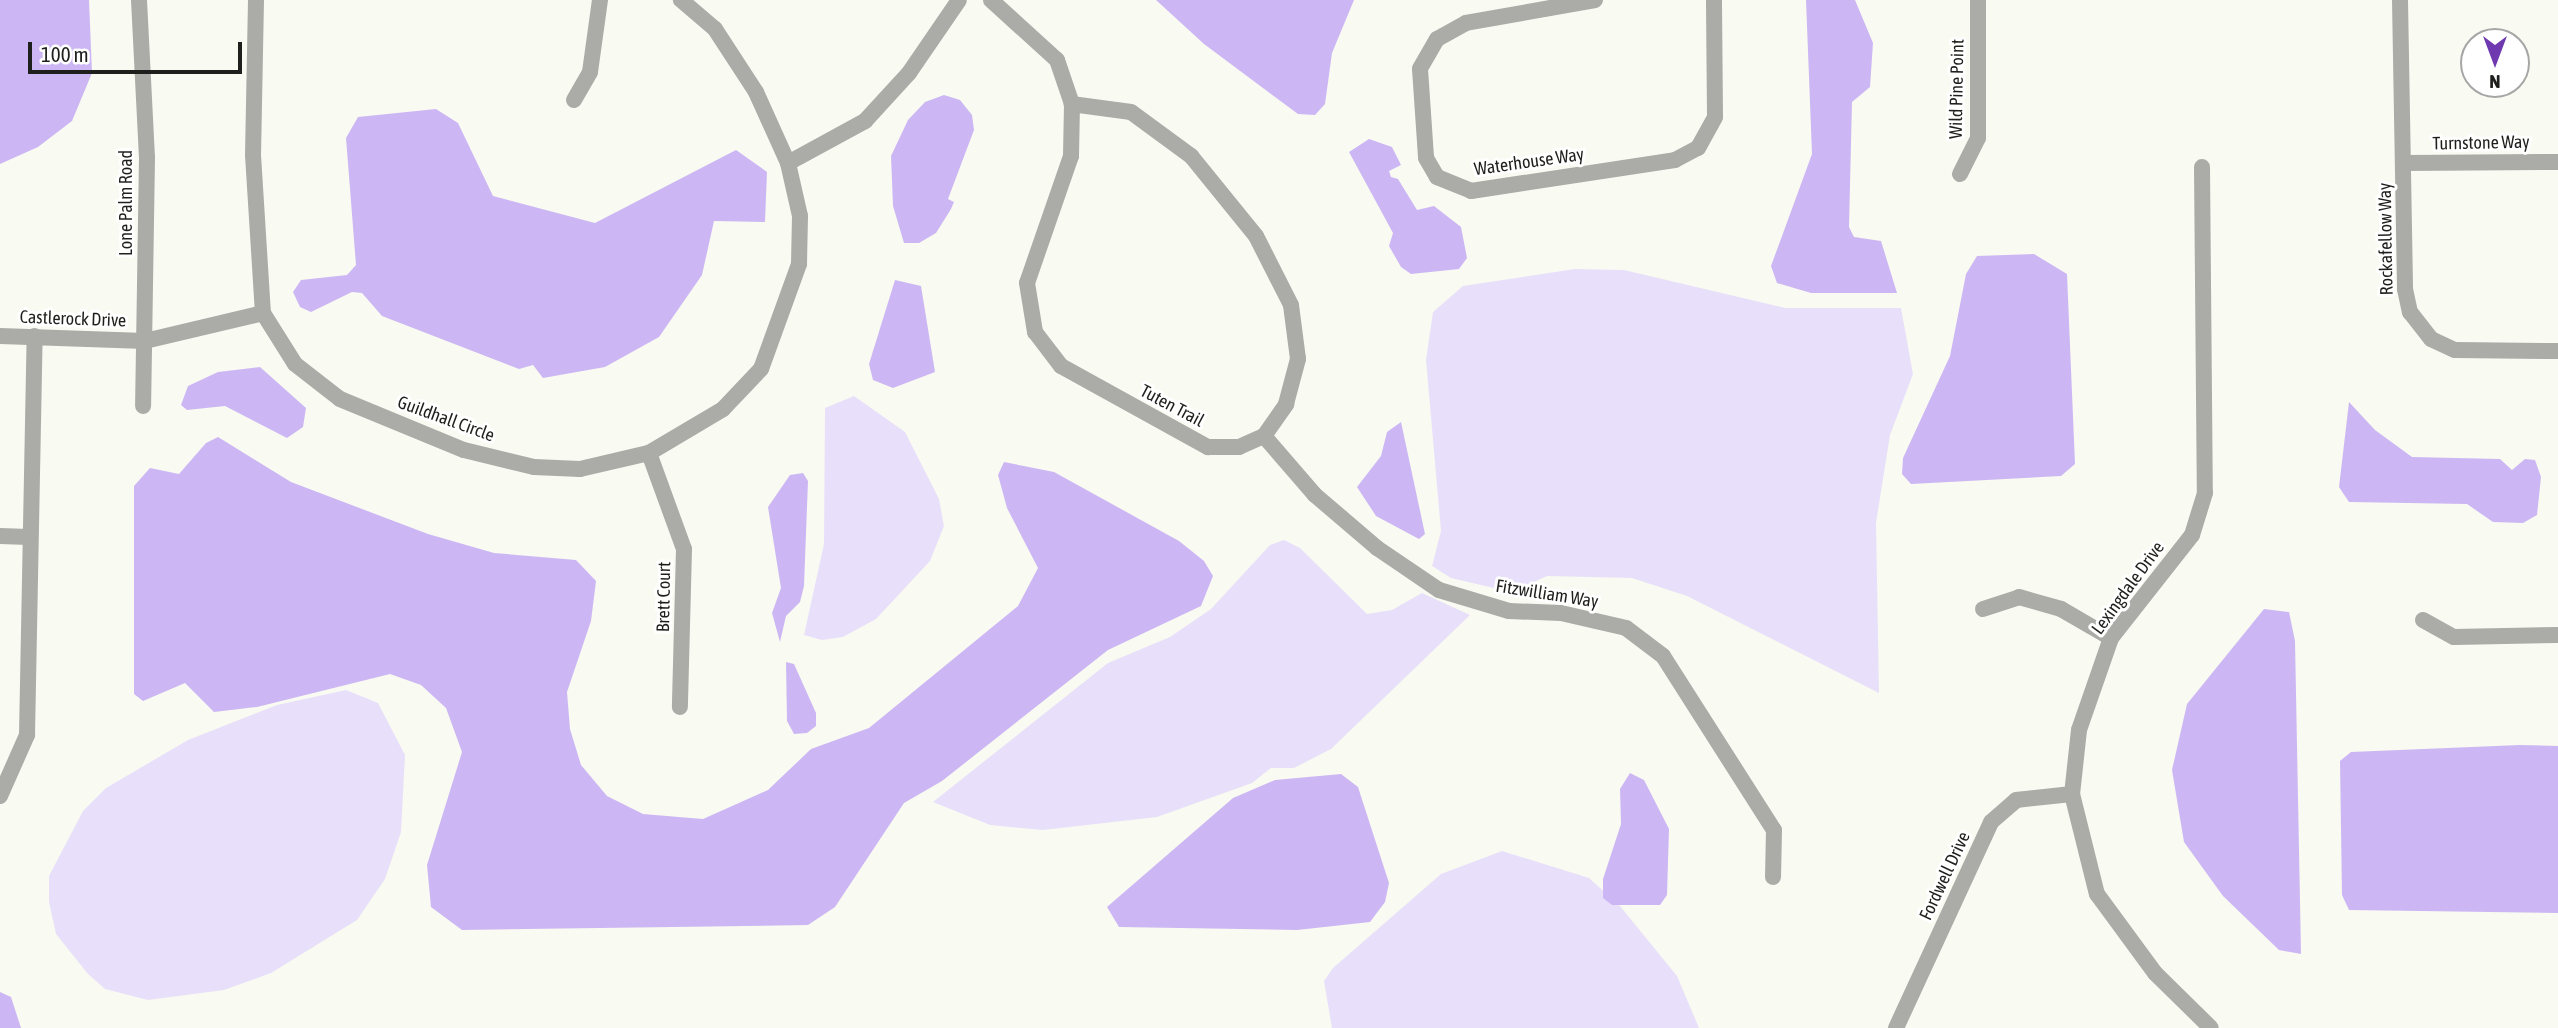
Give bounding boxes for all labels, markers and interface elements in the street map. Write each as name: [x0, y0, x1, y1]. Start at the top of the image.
scale bar: [32, 28, 245, 72]
north arrow: [2460, 28, 2530, 98]
street label: Wild Pine Point: [1945, 39, 1969, 139]
text: 100 m: [41, 42, 89, 66]
text: N: [2489, 71, 2501, 93]
street label: Turnstone Way: [2432, 131, 2530, 155]
street label: Waterhouse Way: [1473, 144, 1585, 180]
street label: Lone Palm Road: [115, 150, 137, 256]
street label: Rockafellow Way: [2374, 182, 2398, 296]
street label: Castlerock Drive: [19, 306, 127, 332]
street label: Tuten Trail: [1136, 380, 1208, 432]
street label: Guildhall Circle: [395, 391, 497, 447]
street label: Lexingdale Drive: [2087, 537, 2169, 639]
street label: Brett Court: [653, 562, 675, 632]
street label: Fitzwilliam Way: [1494, 575, 1600, 613]
street label: Fordwell Drive: [1915, 828, 1975, 924]

